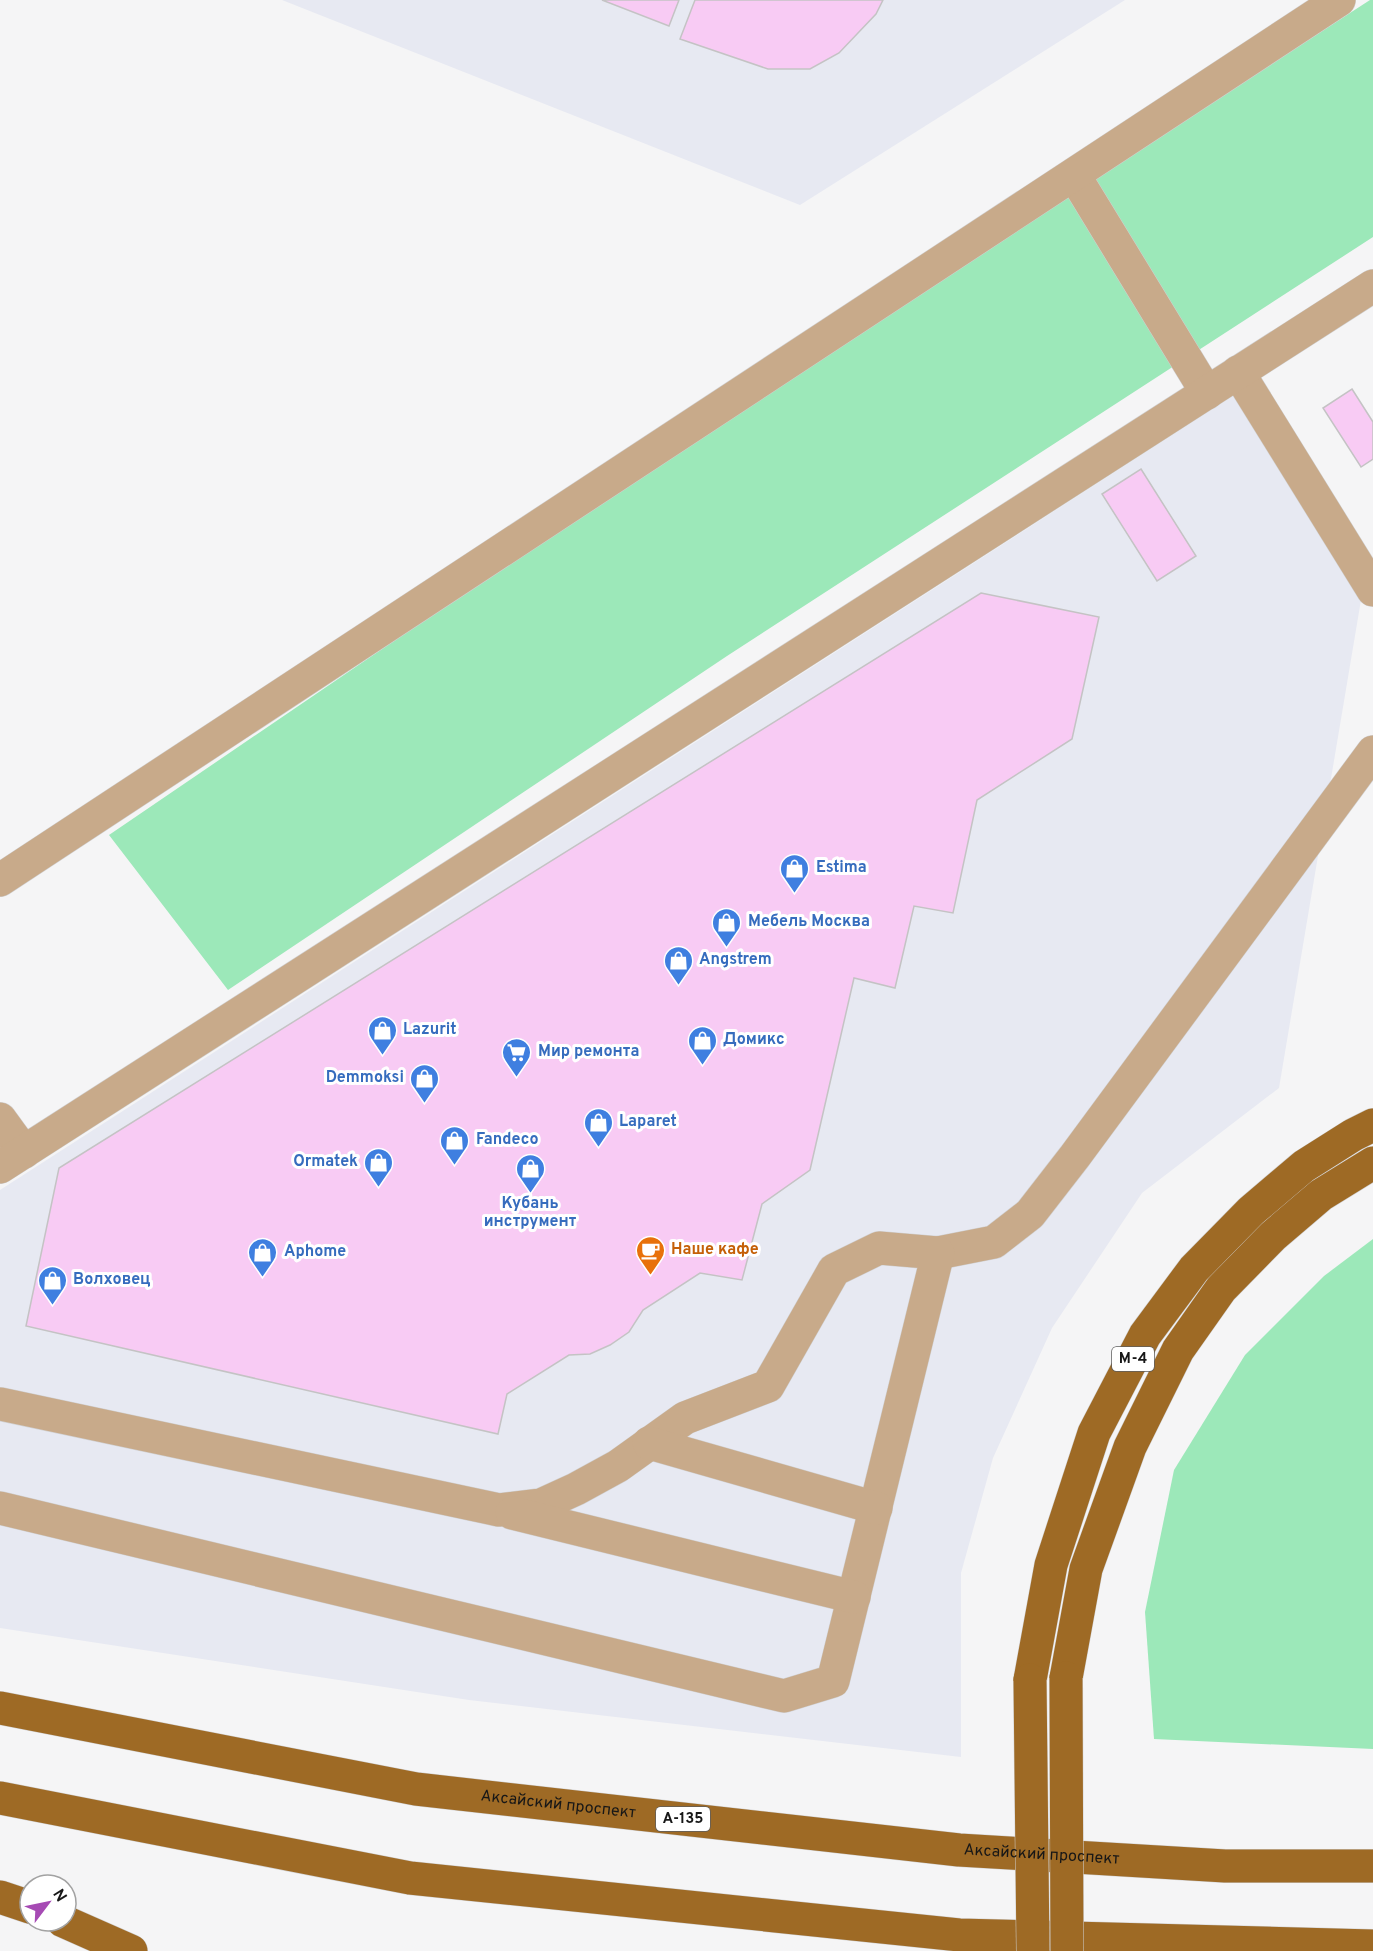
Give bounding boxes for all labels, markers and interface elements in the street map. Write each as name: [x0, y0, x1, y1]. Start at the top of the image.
shop icon: Estima: [779, 852, 811, 894]
place label: Estima: [816, 858, 867, 878]
shop icon: Мебель Москва: [711, 906, 743, 948]
place label: Мебель Москва: [748, 912, 870, 932]
shop icon: Angstrem: [662, 944, 694, 986]
place label: Angstrem: [699, 950, 772, 970]
shop icon: Lazurit: [366, 1014, 398, 1056]
place label: Lazurit: [403, 1020, 457, 1040]
shop icon: Домикс: [686, 1024, 718, 1066]
place label: Домикс: [723, 1030, 785, 1050]
supermarket icon: Мир ремонта: [501, 1036, 533, 1078]
place label: Мир ремонта: [538, 1042, 639, 1062]
shop icon: Demmoksi: [409, 1062, 441, 1104]
place label: Demmoksi: [326, 1068, 404, 1088]
shop icon: Laparet: [582, 1106, 614, 1148]
place label: Laparet: [619, 1112, 677, 1132]
shop icon: Fandeco: [439, 1124, 471, 1166]
place label: Fandeco: [476, 1130, 539, 1150]
shop icon: Ormatek: [363, 1146, 395, 1188]
place label: Ormatek: [293, 1152, 358, 1172]
shop icon: Кубань инструмент: [514, 1152, 546, 1194]
place label: Кубань инструмент: [484, 1194, 577, 1232]
cafe icon: Наше кафе: [634, 1234, 666, 1276]
shop icon: Aphome: [247, 1236, 279, 1278]
place label: Наше кафе: [671, 1240, 759, 1260]
place label: Aphome: [284, 1242, 346, 1262]
shop icon: Волховец: [36, 1264, 68, 1306]
place label: Волховец: [73, 1270, 151, 1290]
road number: М-4: [1112, 1347, 1154, 1371]
street label: Аксайский проспект: [480, 1786, 637, 1824]
road number: А-135: [656, 1807, 710, 1831]
street label: Аксайский проспект: [963, 1840, 1120, 1870]
north arrow: [18, 1873, 78, 1933]
text: N: [47, 1886, 71, 1906]

